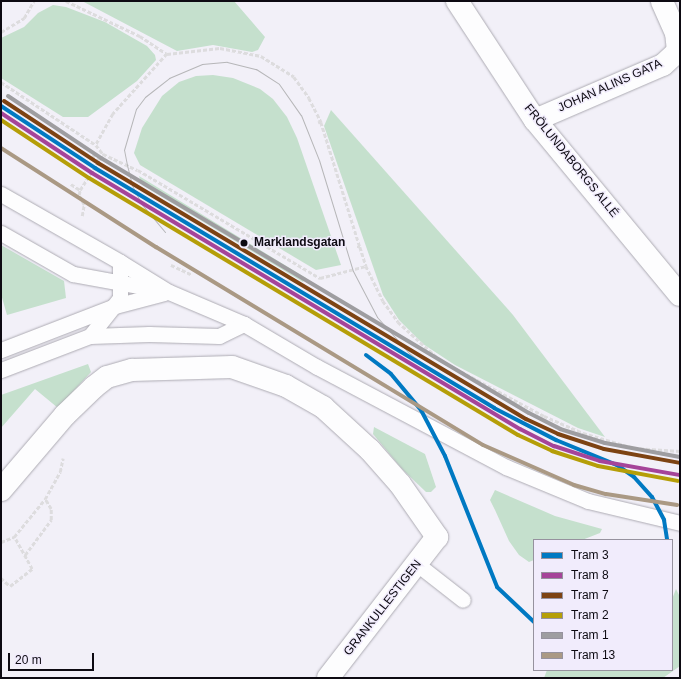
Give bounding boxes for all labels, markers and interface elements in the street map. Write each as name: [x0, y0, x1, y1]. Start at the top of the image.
street label: JOHAN ALINS GATA: [555, 56, 665, 116]
street label: FRÖLUNDABORGS ALLÉ: [521, 101, 621, 221]
marker: Marklandsgatan: [237, 236, 251, 250]
place label: Marklandsgatan: [254, 236, 345, 250]
legend: [533, 539, 673, 671]
text: Tram 3: [571, 548, 609, 562]
street label: GRANKULLESTIGEN: [341, 557, 425, 659]
text: Tram 8: [571, 568, 609, 582]
text: Tram 7: [571, 588, 609, 602]
text: Tram 2: [571, 608, 609, 622]
text: Tram 1: [571, 628, 609, 642]
scale bar: [10, 645, 96, 671]
text: Tram 13: [571, 648, 615, 662]
text: 20 m: [15, 653, 42, 667]

